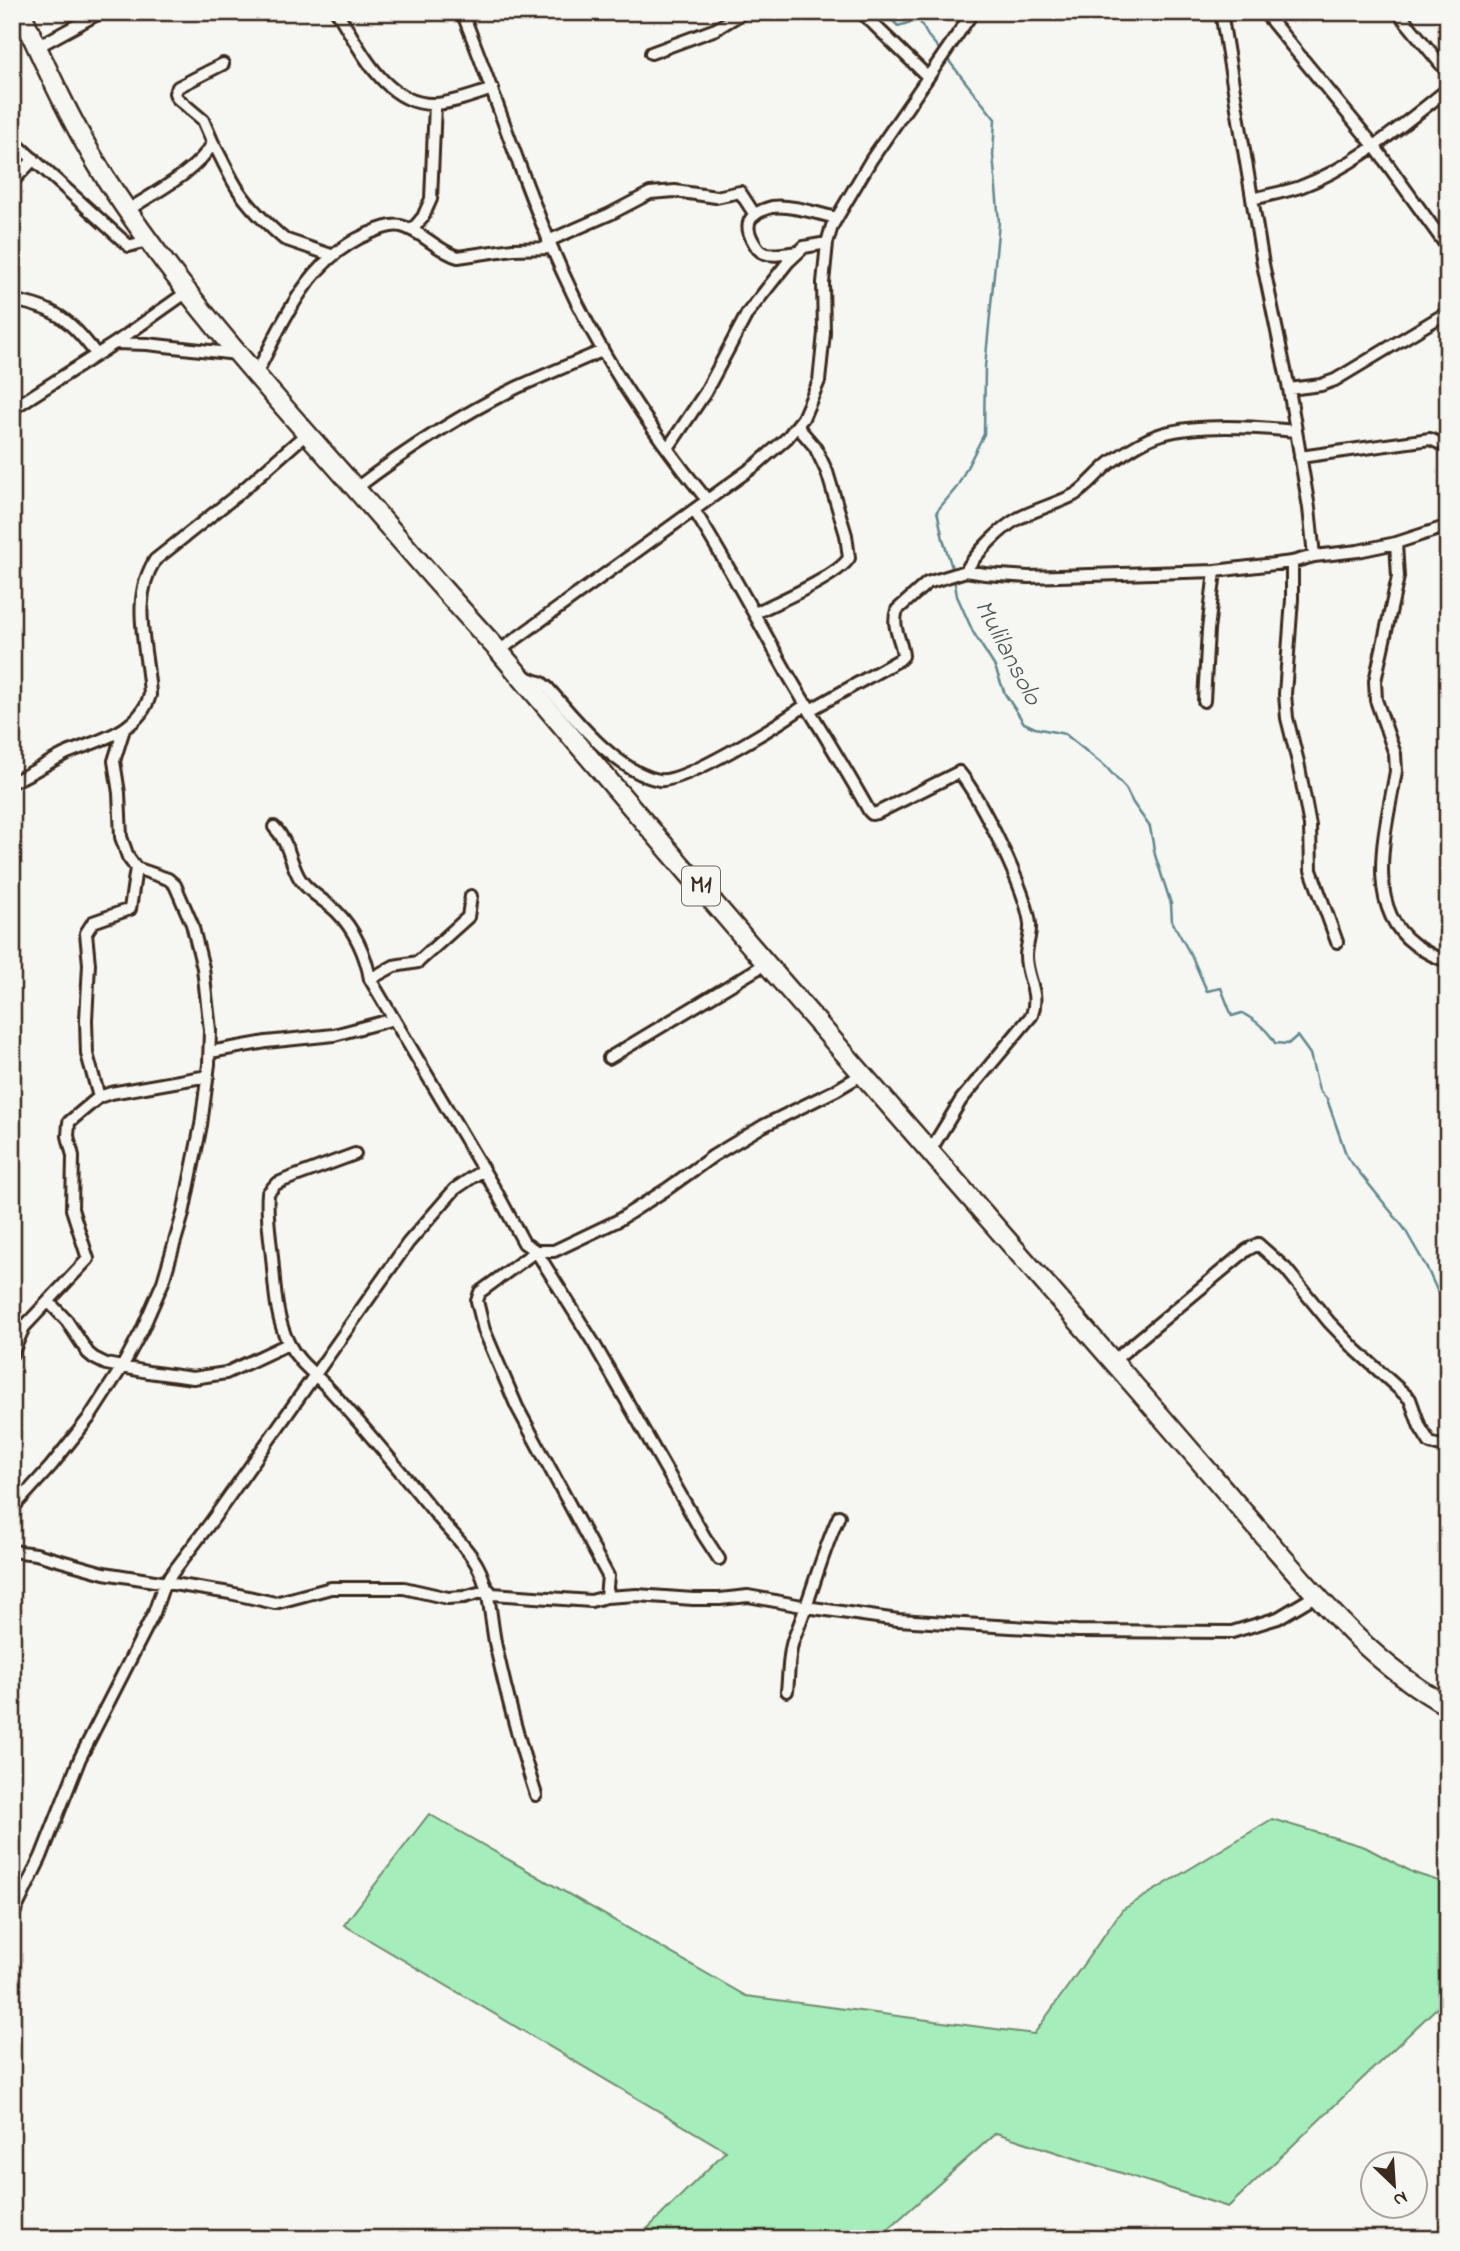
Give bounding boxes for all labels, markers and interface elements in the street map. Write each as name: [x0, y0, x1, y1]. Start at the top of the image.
water label: Mulilansolo: [963, 593, 1051, 714]
road number: M1: [682, 866, 720, 906]
north arrow: [1358, 2150, 1428, 2220]
text: N: [1388, 2183, 1412, 2213]

